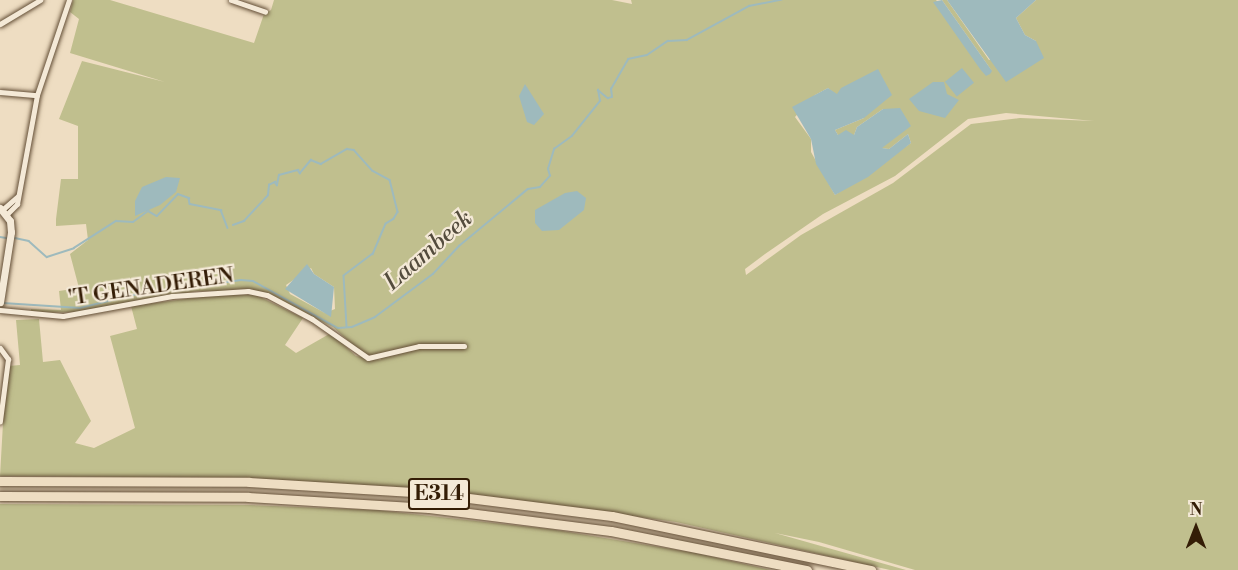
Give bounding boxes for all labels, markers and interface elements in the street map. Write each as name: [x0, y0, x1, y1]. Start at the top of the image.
water label: Laambeek: [379, 205, 479, 297]
street label: 'T GENADEREN: [67, 262, 235, 312]
road number: E314: [408, 476, 470, 512]
north arrow: [1166, 498, 1226, 558]
text: N: [1190, 500, 1202, 520]

